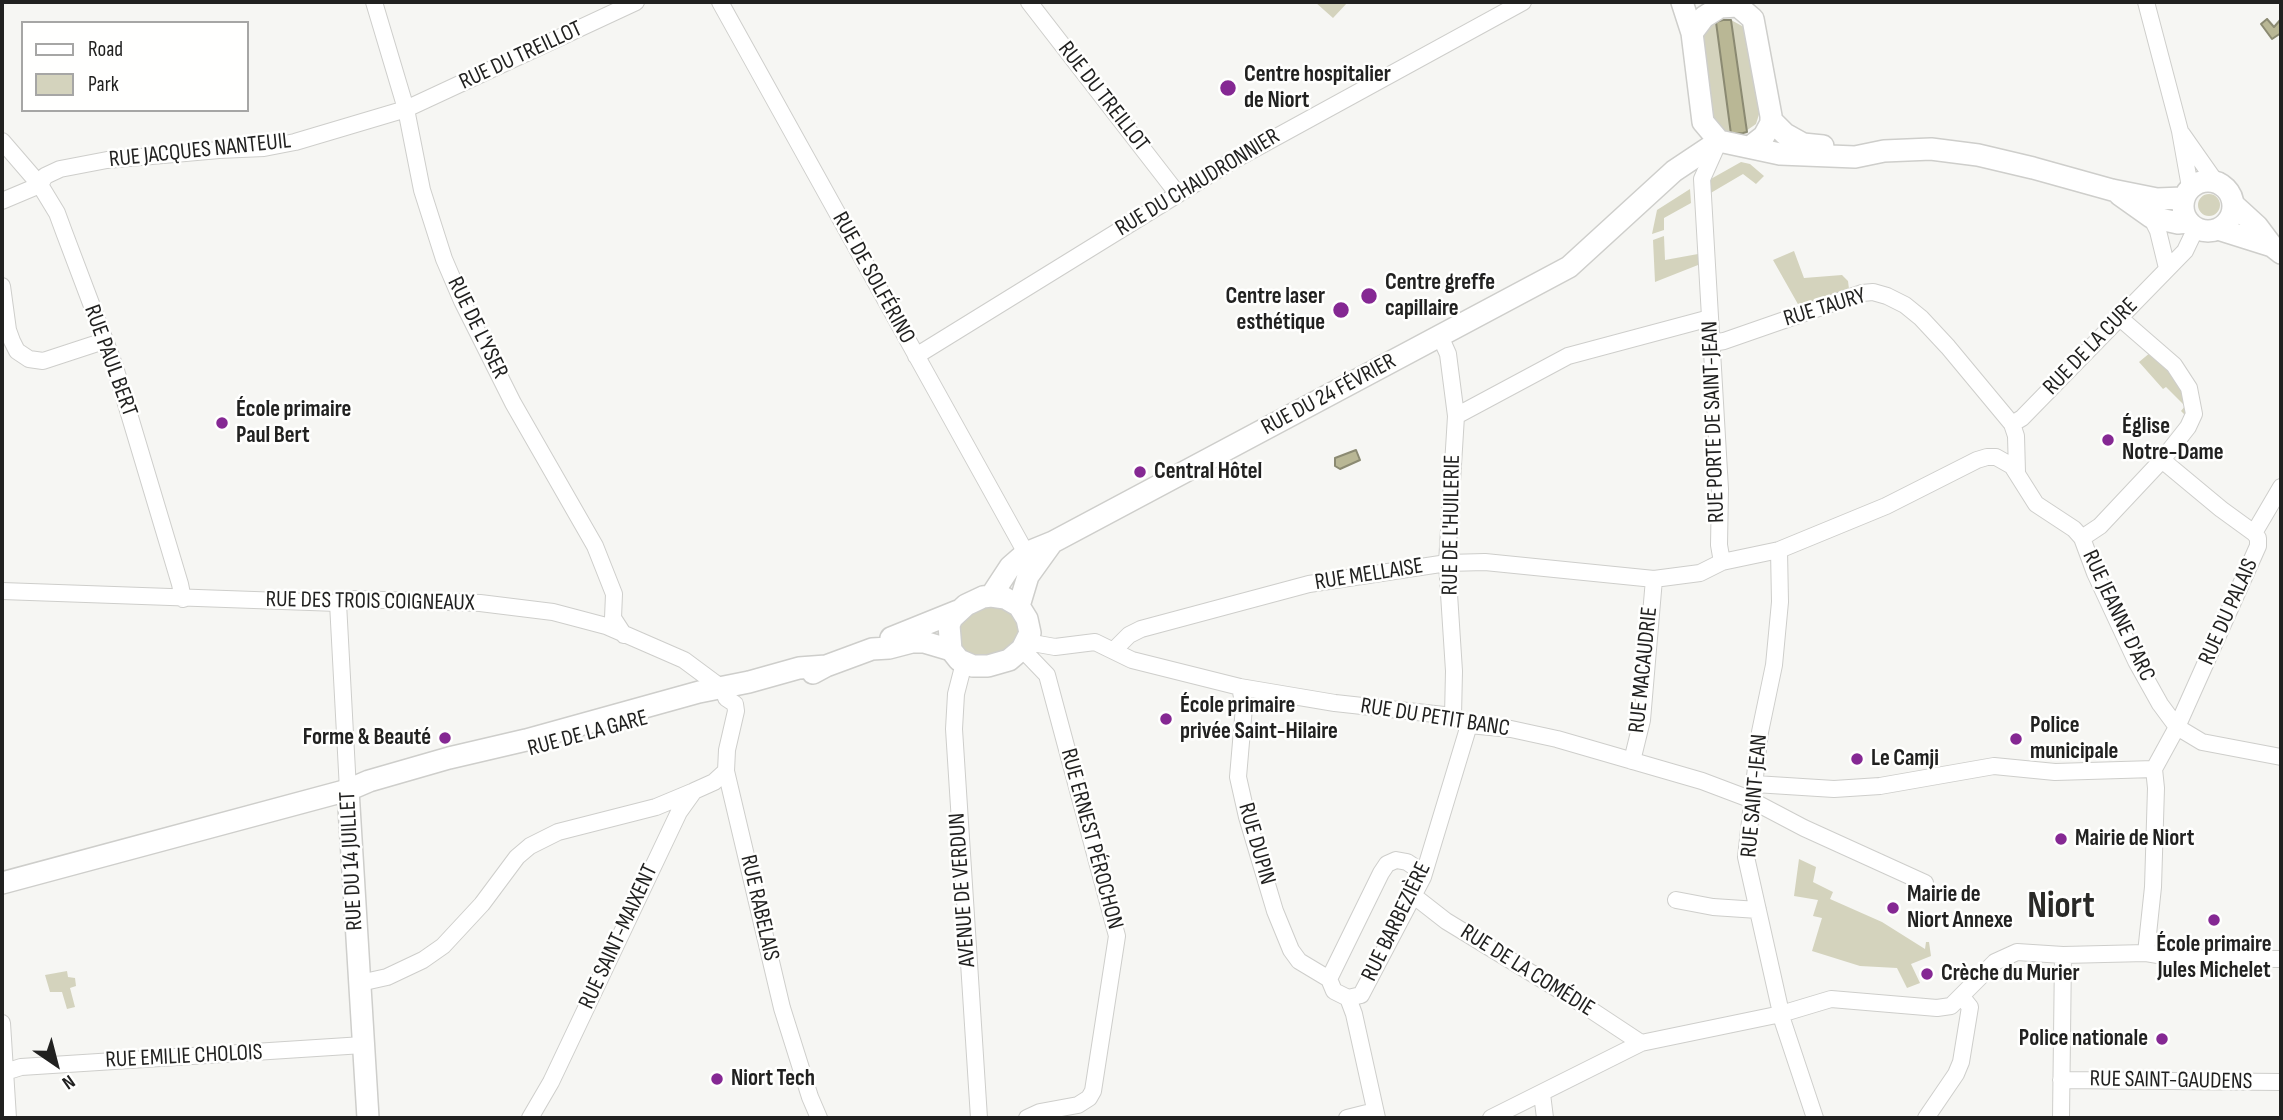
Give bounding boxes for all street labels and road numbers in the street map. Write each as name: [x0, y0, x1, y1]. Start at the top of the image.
street label: RUE DU TREILLOT: [455, 16, 587, 96]
street label: RUE DU TREILLOT: [1051, 36, 1155, 158]
street label: RUE DU CHAUDRONNIER: [1111, 123, 1285, 243]
street label: RUE JACQUES NANTEUIL: [108, 128, 292, 174]
street label: RUE DE SOLFÉRINO: [826, 207, 920, 349]
street label: RUE DE L'YSER: [441, 273, 513, 383]
street label: RUE TAURY: [1781, 282, 1869, 334]
street label: RUE DE LA CURE: [2038, 293, 2144, 401]
street label: RUE PAUL BERT: [77, 301, 143, 421]
street label: RUE PORTE DE SAINT-JEAN: [1697, 321, 1731, 523]
street label: RUE DU 24 FÉVRIER: [1257, 348, 1401, 442]
street label: RUE DE L'HUILERIE: [1437, 454, 1467, 596]
street label: RUE JEANNE D'ARC: [2076, 546, 2160, 686]
street label: RUE MELLAISE: [1313, 553, 1425, 597]
street label: RUE DU PALAIS: [2193, 555, 2265, 669]
street label: RUE DES TROIS COIGNEAUX: [265, 586, 475, 618]
street label: RUE MACAUDRIE: [1624, 606, 1664, 734]
street label: RUE DU PETIT BANC: [1359, 693, 1511, 743]
street label: RUE DE LA GARE: [525, 705, 651, 763]
street label: RUE SAINT-JEAN: [1736, 733, 1774, 859]
street label: RUE ERNEST PÉROCHON: [1054, 746, 1128, 932]
street label: RUE DU 14 JUILLET: [335, 791, 369, 931]
street label: RUE DUPIN: [1231, 800, 1281, 888]
street label: AVENUE DE VERDUN: [944, 812, 982, 968]
street label: RUE RABELAIS: [733, 852, 785, 964]
street label: RUE BARBEZIÈRE: [1356, 858, 1438, 986]
street label: RUE SAINT-MAIXENT: [573, 860, 665, 1014]
street label: RUE DE LA COMÉDIE: [1455, 919, 1599, 1023]
street label: RUE EMILIE CHOLOIS: [105, 1039, 263, 1075]
street label: RUE SAINT-GAUDENS: [2089, 1066, 2253, 1096]

